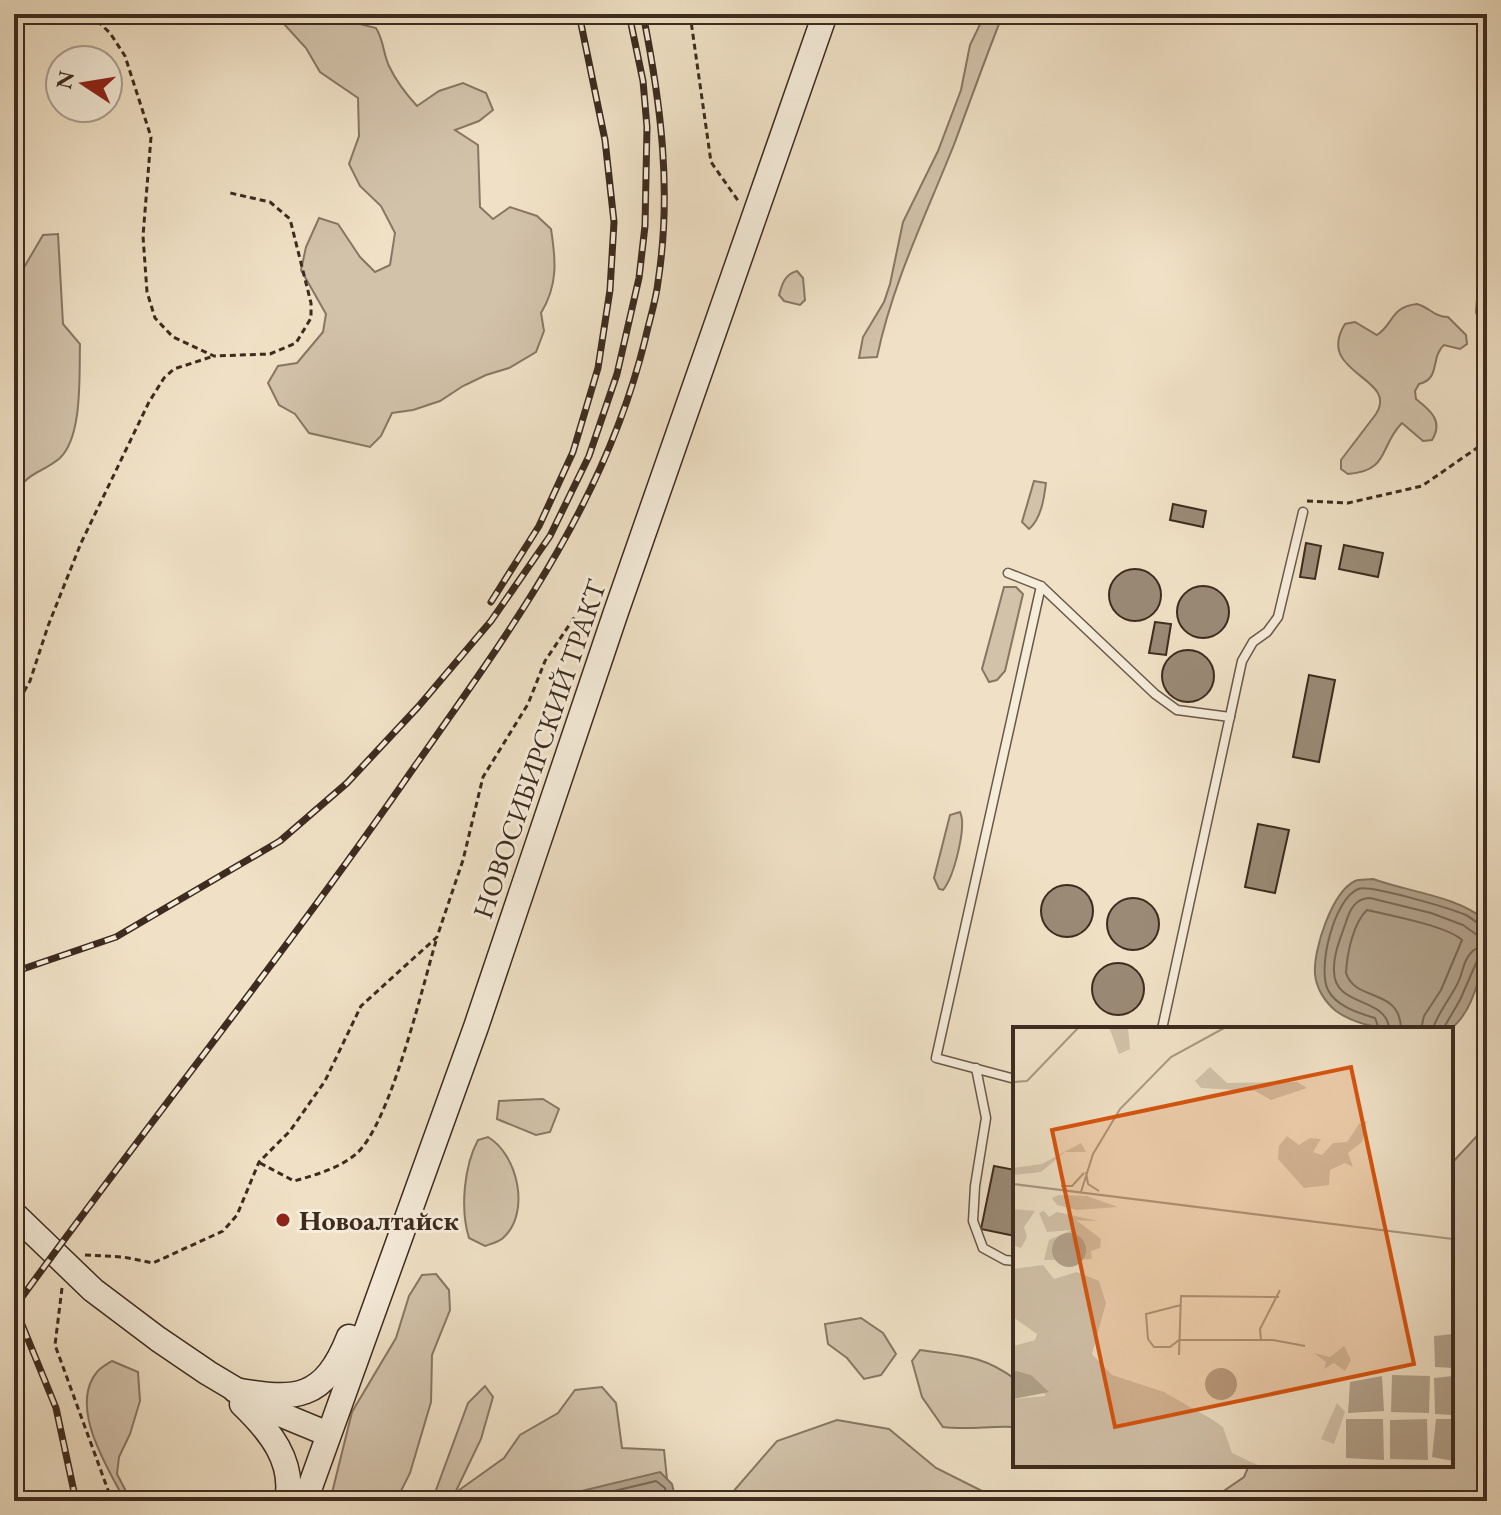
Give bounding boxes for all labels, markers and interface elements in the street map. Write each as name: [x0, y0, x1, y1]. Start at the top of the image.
north arrow: [44, 44, 124, 124]
text: N: [49, 68, 81, 92]
street label: НОВОСИБИРСКИЙ ТРАКТ: [464, 575, 614, 923]
inset map: [1013, 1027, 1453, 1467]
place label: Новоалтайск: [299, 1202, 460, 1238]
marker: Новоалтайск: [274, 1211, 292, 1229]

